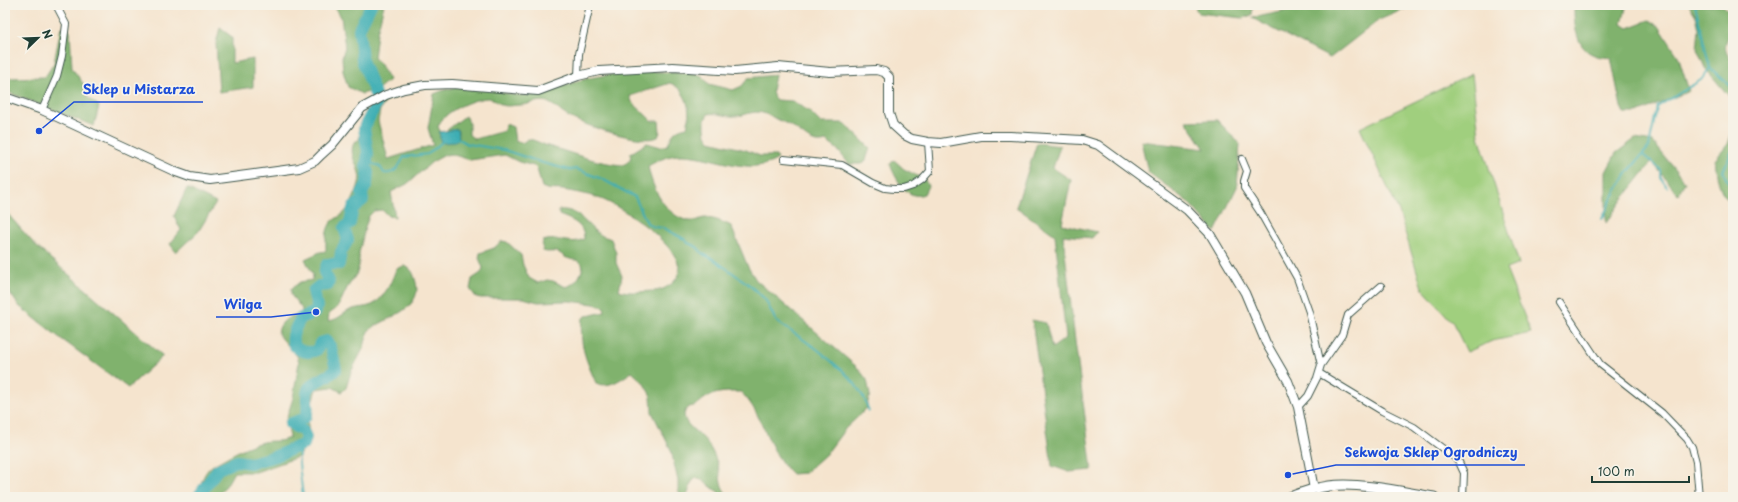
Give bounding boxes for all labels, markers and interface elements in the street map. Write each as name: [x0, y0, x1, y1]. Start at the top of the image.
north arrow: [18, 18, 58, 58]
text: N: [38, 27, 57, 41]
callout: Sklep u Mistarza: [74, 77, 203, 102]
text: Sklep u Mistarza: [83, 79, 196, 98]
callout: Wilga: [216, 292, 271, 317]
text: Wilga: [224, 294, 262, 313]
callout: Sekwoja Sklep Ogrodniczy: [1336, 440, 1525, 465]
text: Sekwoja Sklep Ogrodniczy: [1345, 442, 1518, 461]
scale bar: [1592, 458, 1689, 484]
text: 100 m: [1598, 462, 1635, 480]

